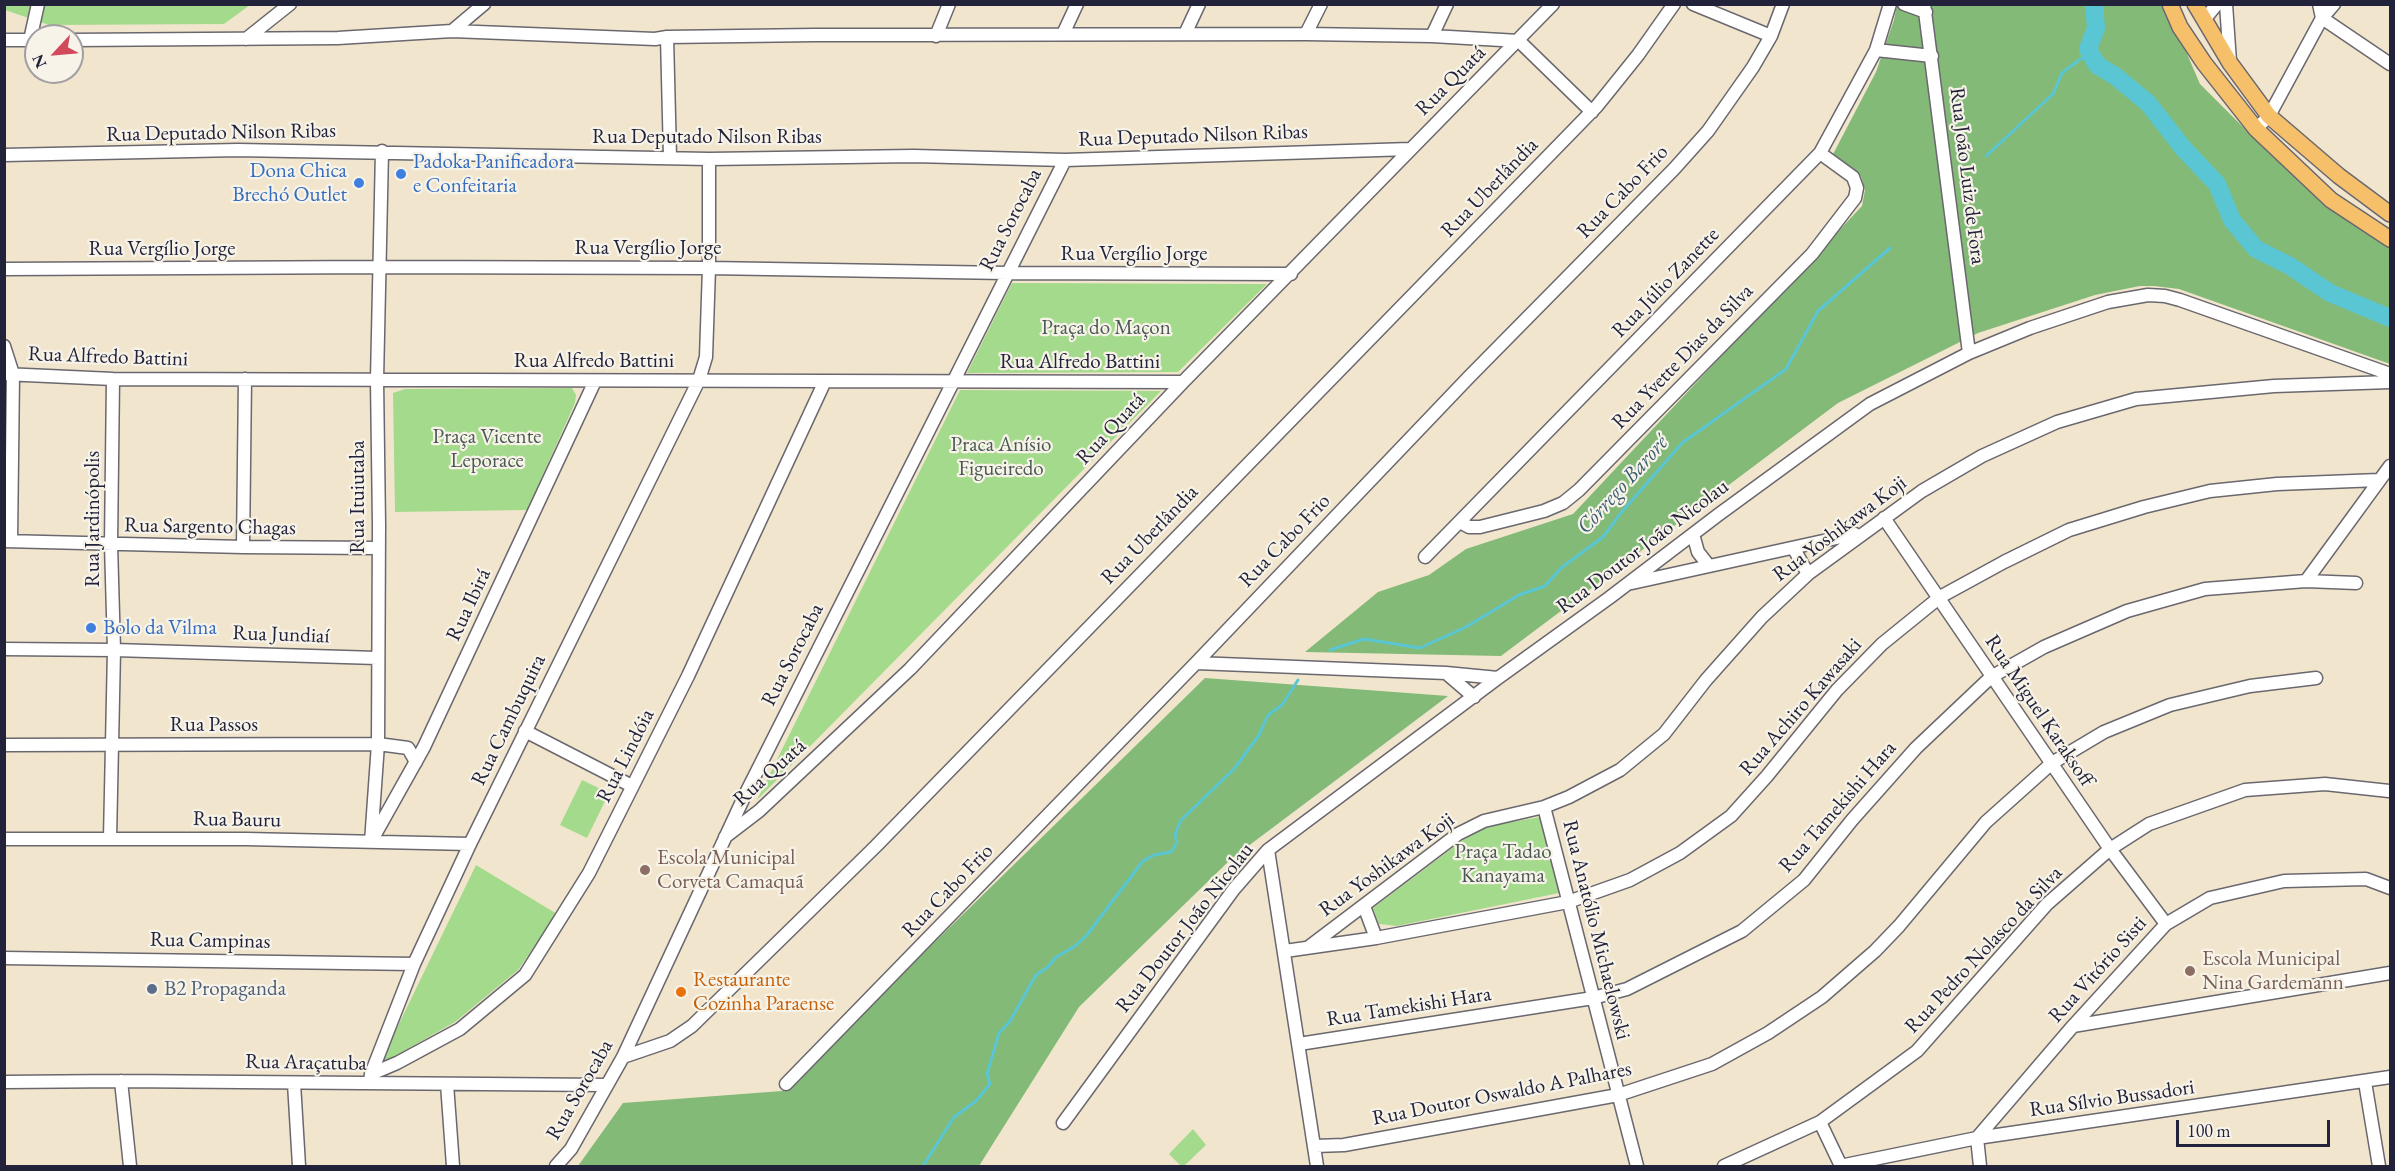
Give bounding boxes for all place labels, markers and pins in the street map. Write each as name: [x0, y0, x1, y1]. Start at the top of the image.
place label: Padoka Panificadora e Confeitaria: [413, 149, 574, 199]
place label: Dona Chica Brechó Outlet: [232, 158, 347, 208]
marker: Padoka Panificadora e Confeitaria: [394, 167, 408, 181]
marker: Dona Chica Brechó Outlet: [352, 176, 366, 190]
place label: Bolo da Vilma: [103, 615, 217, 641]
marker: Bolo da Vilma: [84, 621, 98, 635]
place label: Escola Municipal Corveta Camaquã: [657, 845, 804, 895]
marker: Escola Municipal Corveta Camaquã: [638, 863, 652, 877]
place label: Escola Municipal Nina Gardemann: [2202, 946, 2344, 996]
marker: Escola Municipal Nina Gardemann: [2183, 964, 2197, 978]
place label: Restaurante Cozinha Paraense: [693, 967, 834, 1017]
place label: B2 Propaganda: [164, 976, 286, 1002]
marker: B2 Propaganda: [145, 982, 159, 996]
marker: Restaurante Cozinha Paraense: [674, 985, 688, 999]

